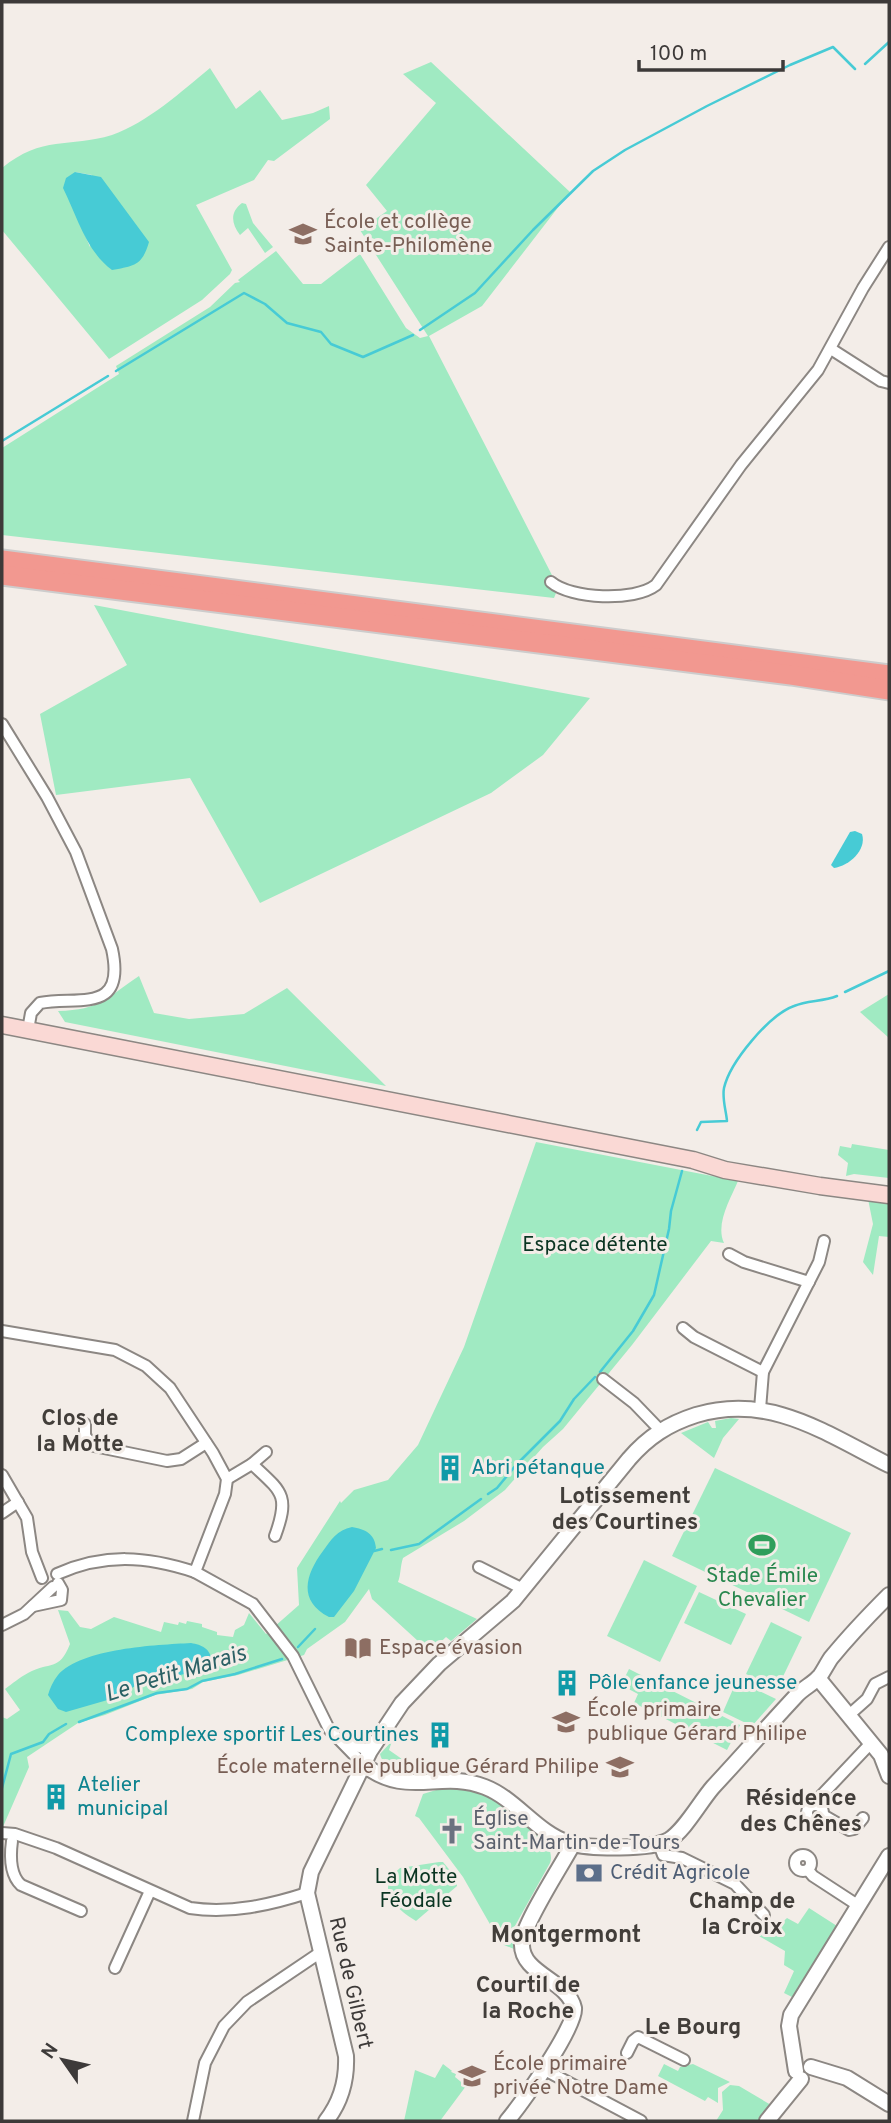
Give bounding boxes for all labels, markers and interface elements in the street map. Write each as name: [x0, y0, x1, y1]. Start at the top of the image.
scale bar: [639, 28, 782, 72]
text: 100 m: [650, 41, 707, 68]
place label: École et collège Sainte-Philomène: [324, 208, 492, 260]
school or university icon: École et collège Sainte-Philomène: [288, 219, 318, 249]
park label: Espace détente: [522, 1232, 668, 1259]
district label: Clos de la Motte: [36, 1405, 124, 1460]
building icon: Abri pétanque: [435, 1453, 465, 1483]
place label: Abri pétanque: [471, 1455, 605, 1482]
district label: Lotissement des Courtines: [552, 1483, 698, 1538]
sports icon: Stade Émile Chevalier: [747, 1530, 777, 1560]
place label: Stade Émile Chevalier: [706, 1562, 818, 1614]
library icon: Espace évasion: [343, 1633, 373, 1663]
place label: Espace évasion: [379, 1635, 523, 1662]
water label: Le Petit Marais: [102, 1640, 251, 1710]
building icon: Pôle enfance jeunesse: [552, 1668, 582, 1698]
place label: Pôle enfance jeunesse: [588, 1670, 797, 1697]
place label: École primaire publique Gérard Philipe: [587, 1696, 807, 1748]
school or university icon: École primaire publique Gérard Philipe: [551, 1707, 581, 1737]
building icon: Complexe sportif Les Courtines: [425, 1720, 455, 1750]
place label: Complexe sportif Les Courtines: [125, 1722, 419, 1749]
school or university icon: École maternelle publique Gérard Philipe: [605, 1752, 635, 1782]
place label: École maternelle publique Gérard Philipe: [216, 1753, 599, 1781]
place label: Atelier municipal: [77, 1772, 168, 1823]
building icon: Atelier municipal: [41, 1782, 71, 1812]
district label: Résidence des Chênes: [740, 1785, 862, 1840]
place label: Église Saint-Martin-de-Tours: [473, 1805, 680, 1857]
church icon: Église Saint-Martin-de-Tours: [437, 1816, 467, 1846]
bank icon: Crédit Agricole: [574, 1858, 604, 1888]
place label: Crédit Agricole: [610, 1860, 750, 1887]
park label: La Motte Féodale: [375, 1864, 457, 1915]
district label: Champ de la Croix: [689, 1888, 795, 1943]
street label: Rue de Gilbert: [322, 1914, 378, 2052]
district label: Montgermont: [491, 1921, 641, 1951]
district label: Courtil de la Roche: [476, 1972, 580, 2027]
district label: Le Bourg: [645, 2014, 741, 2043]
north arrow: [28, 2025, 98, 2095]
text: N: [37, 2039, 64, 2064]
place label: École primaire privée Notre Dame: [493, 2050, 668, 2102]
school or university icon: École primaire privée Notre Dame: [457, 2061, 487, 2091]

